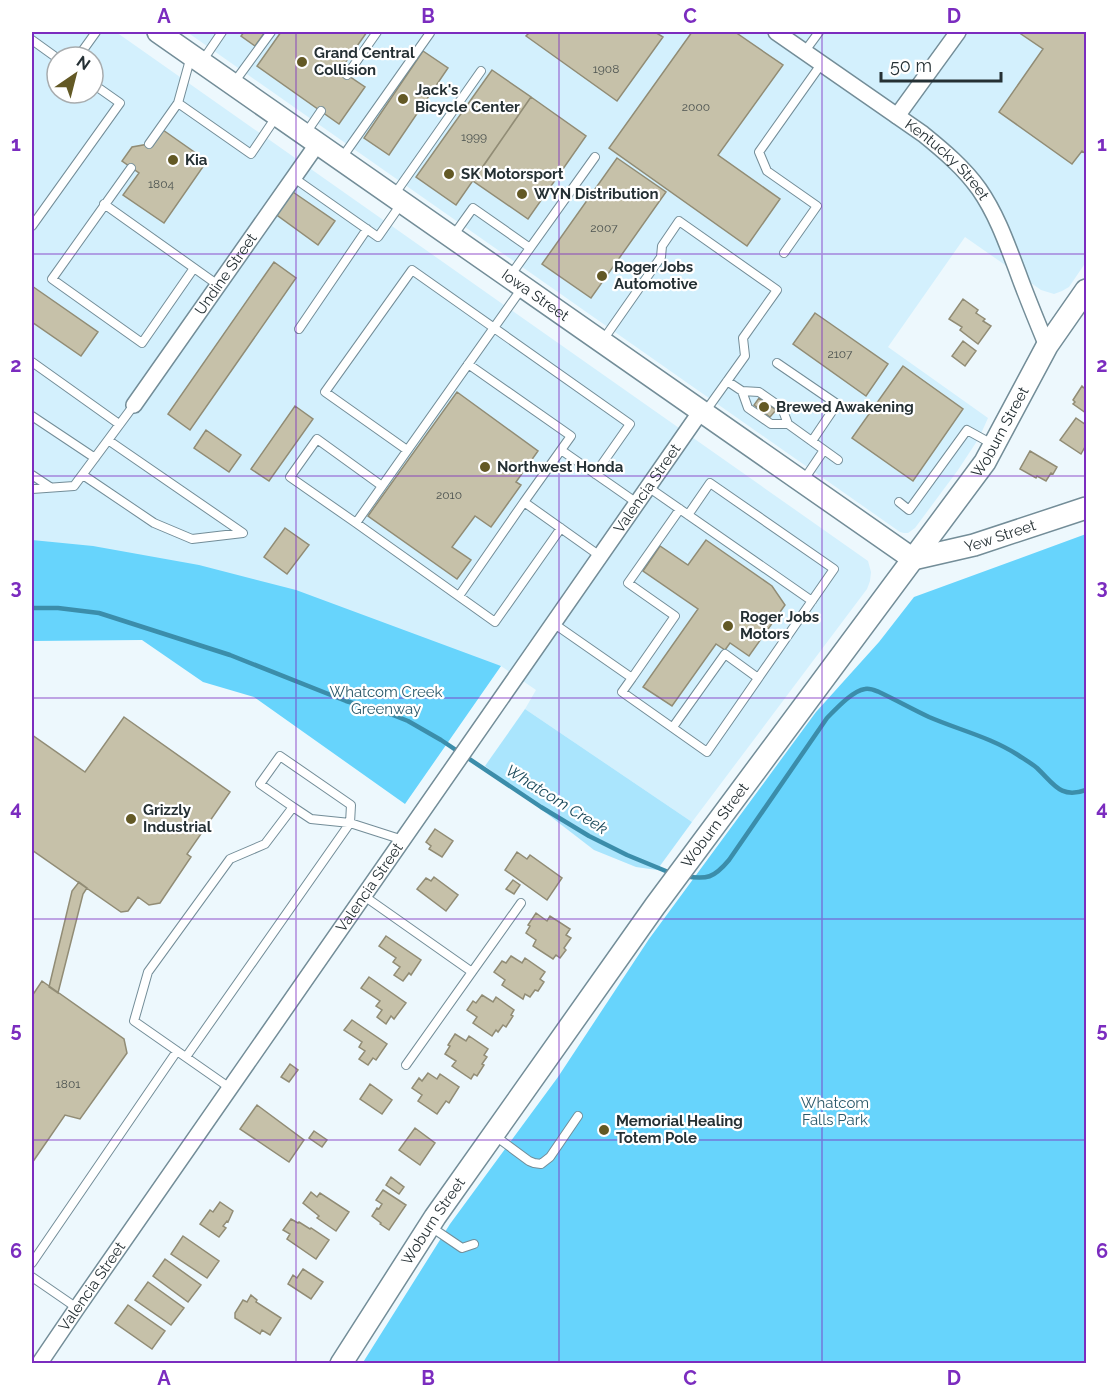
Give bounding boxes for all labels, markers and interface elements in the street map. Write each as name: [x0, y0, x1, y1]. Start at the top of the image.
text: A: [157, 4, 171, 28]
text: B: [421, 4, 435, 28]
text: C: [683, 4, 697, 28]
text: D: [947, 4, 961, 28]
place label: Grand Central Collision: [314, 44, 415, 79]
north arrow: [45, 45, 105, 105]
scale bar: [881, 45, 1001, 83]
text: N: [73, 52, 94, 74]
marker: Grand Central Collision: [295, 55, 309, 69]
text: 50 m: [890, 55, 932, 76]
house number: 1908: [593, 62, 619, 76]
place label: Jack's Bicycle Center: [415, 81, 520, 116]
marker: Jack's Bicycle Center: [396, 92, 410, 106]
house number: 2000: [682, 100, 710, 114]
street label: Kentucky Street: [901, 115, 993, 203]
house number: 1999: [461, 130, 487, 144]
text: 1: [11, 132, 21, 156]
text: 1: [1097, 132, 1107, 156]
place label: Kia: [185, 151, 208, 169]
marker: Kia: [166, 153, 180, 167]
place label: SK Motorsport: [461, 165, 564, 183]
marker: SK Motorsport: [442, 167, 456, 181]
house number: 1804: [148, 177, 175, 191]
place label: WYN Distribution: [534, 185, 659, 203]
marker: WYN Distribution: [515, 187, 529, 201]
house number: 2007: [590, 221, 618, 235]
street label: Undine Street: [191, 230, 261, 318]
place label: Roger Jobs Automotive: [614, 258, 697, 293]
street label: Iowa Street: [498, 266, 572, 325]
marker: Roger Jobs Automotive: [595, 269, 609, 283]
house number: 2107: [827, 347, 853, 361]
text: 2: [10, 353, 22, 377]
text: 2: [1096, 353, 1108, 377]
street label: Woburn Street: [967, 384, 1033, 481]
place label: Brewed Awakening: [776, 398, 914, 416]
marker: Brewed Awakening: [757, 400, 771, 414]
street label: Valencia Street: [610, 440, 684, 536]
place label: Northwest Honda: [497, 458, 624, 476]
marker: Northwest Honda: [478, 460, 492, 474]
house number: 2010: [436, 488, 462, 502]
street label: Yew Street: [963, 516, 1038, 556]
text: 3: [10, 575, 22, 599]
text: 3: [1096, 575, 1108, 599]
place label: Roger Jobs Motors: [740, 608, 819, 643]
marker: Roger Jobs Motors: [721, 619, 735, 633]
park label: Whatcom Creek Greenway: [329, 683, 443, 718]
water label: Whatcom Creek: [502, 761, 612, 839]
street label: Woburn Street: [678, 779, 752, 871]
text: 4: [10, 796, 22, 820]
text: 4: [1096, 796, 1108, 820]
place label: Grizzly Industrial: [143, 801, 212, 836]
marker: Grizzly Industrial: [124, 812, 138, 826]
street label: Valencia Street: [332, 839, 407, 935]
text: 5: [10, 1018, 22, 1042]
text: 5: [1096, 1018, 1108, 1042]
house number: 1801: [56, 1077, 80, 1091]
park label: Whatcom Falls Park: [801, 1094, 869, 1129]
place label: Memorial Healing Totem Pole: [616, 1112, 743, 1147]
marker: Memorial Healing Totem Pole: [597, 1123, 611, 1137]
street label: Woburn Street: [398, 1174, 469, 1268]
street label: Valencia Street: [55, 1238, 129, 1334]
text: 6: [10, 1239, 22, 1263]
text: 6: [1096, 1239, 1108, 1263]
text: A: [157, 1366, 171, 1390]
text: B: [421, 1366, 435, 1390]
text: C: [683, 1366, 697, 1390]
text: D: [947, 1366, 961, 1390]

